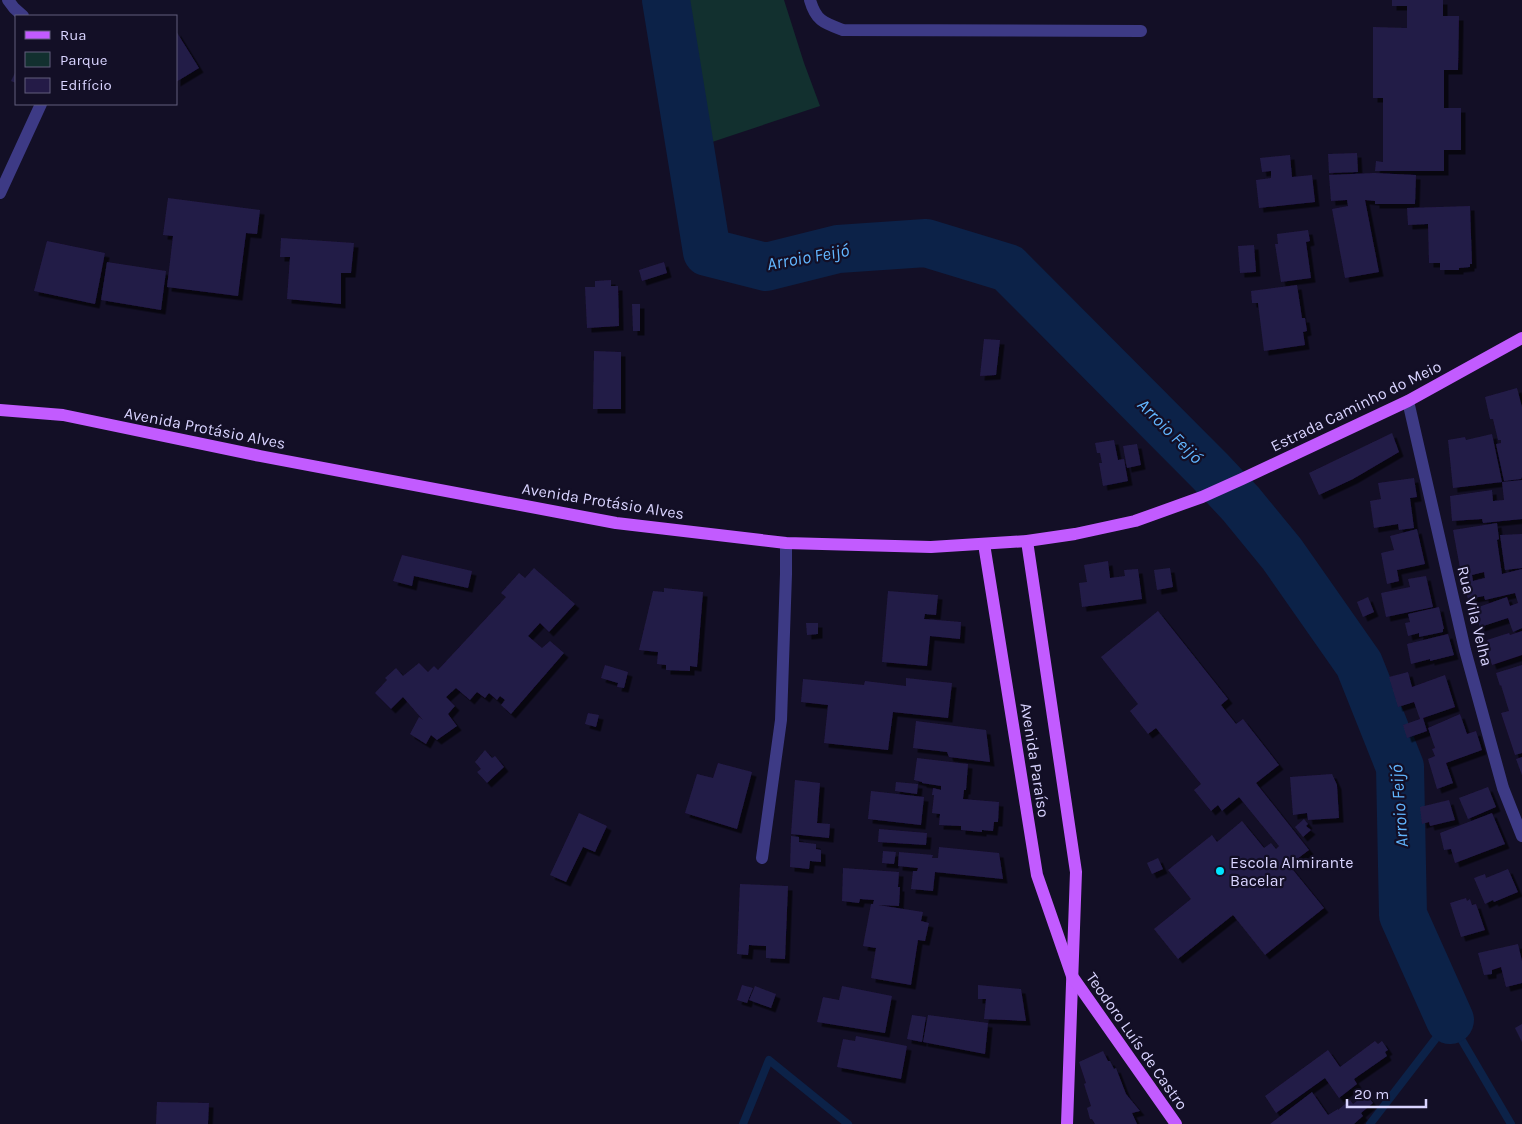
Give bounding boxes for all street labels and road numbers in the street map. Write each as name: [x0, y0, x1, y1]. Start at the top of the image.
street label: Estrada Caminho do Meio: [1268, 356, 1444, 456]
street label: Avenida Protásio Alves: [123, 403, 287, 453]
street label: Avenida Protásio Alves: [521, 479, 685, 523]
street label: Rua Vila Velha: [1453, 564, 1497, 668]
street label: Avenida Paraíso: [1017, 701, 1053, 819]
street label: Teodoro Luís de Castro: [1082, 969, 1192, 1113]

